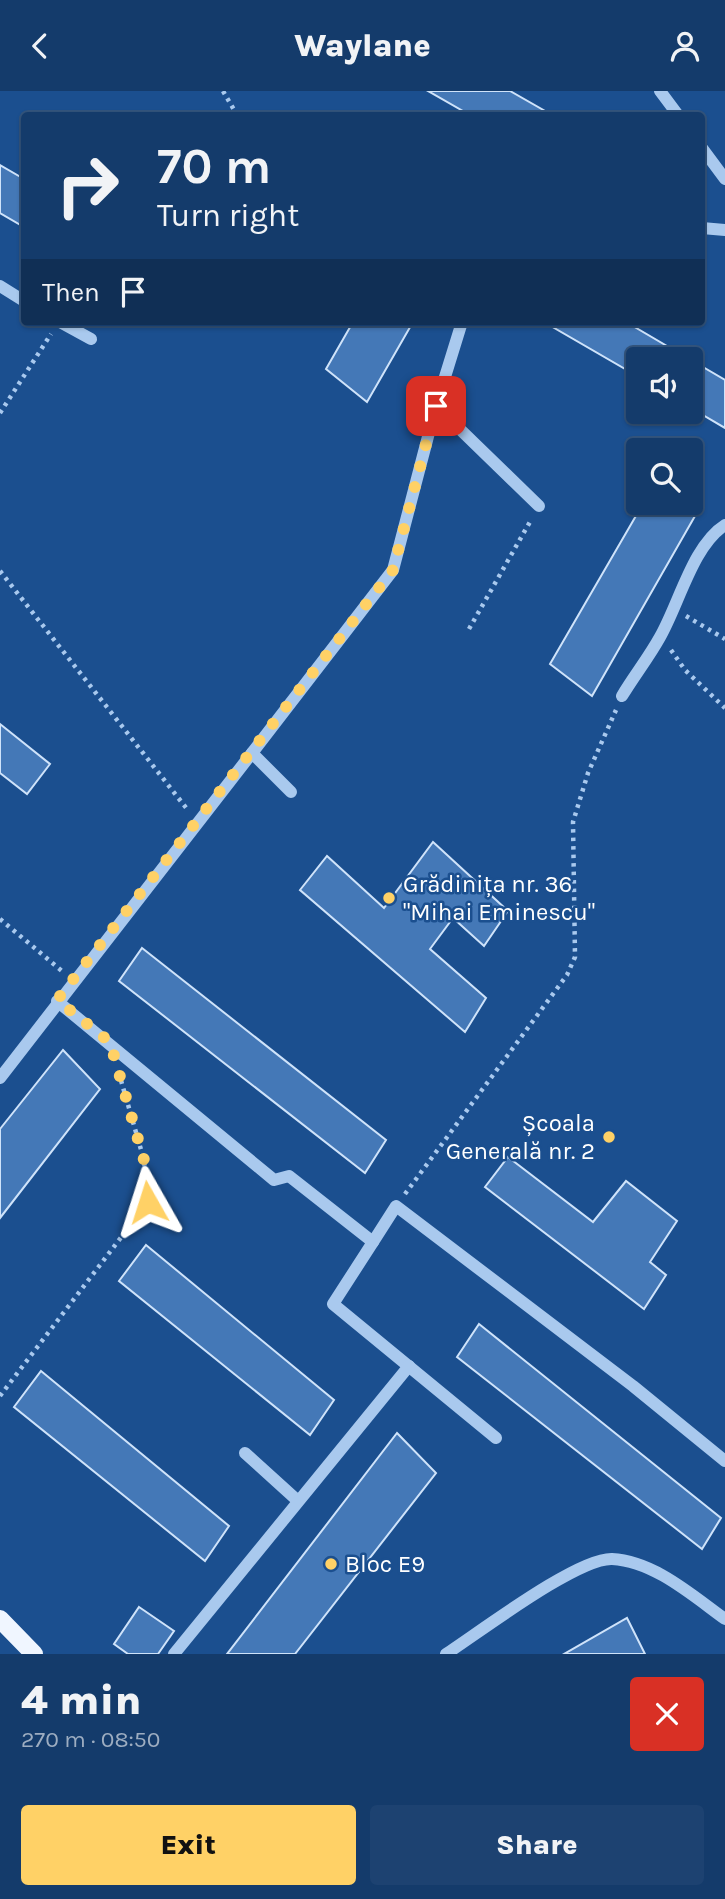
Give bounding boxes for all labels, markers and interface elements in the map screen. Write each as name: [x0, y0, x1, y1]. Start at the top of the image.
icon: back: [21, 27, 59, 65]
text: Waylane: [294, 27, 431, 64]
icon: person: [666, 27, 704, 65]
text: 70 m: [157, 138, 271, 195]
icon: right: [42, 140, 133, 231]
text: Turn right: [157, 197, 299, 234]
icon: arrive: [114, 273, 152, 311]
text: Then: [42, 277, 100, 308]
map controls: [626, 347, 703, 515]
button: sound: [626, 347, 703, 424]
pin: [406, 376, 466, 436]
icon: arrive: [417, 387, 455, 425]
button: search: [626, 438, 703, 515]
place label: Grădinița nr. 36 "Mihai Eminescu": [403, 870, 595, 926]
marker: Grădinița nr. 36 "Mihai Eminescu": [381, 890, 397, 906]
place label: Școala Generală nr. 2: [446, 1109, 595, 1165]
marker: Școala Generală nr. 2: [601, 1129, 617, 1145]
position arrow: [111, 1165, 185, 1239]
place label: Bloc E9: [345, 1550, 425, 1578]
marker: Bloc E9: [323, 1556, 339, 1572]
text: 4 min: [21, 1675, 142, 1725]
button: close: [630, 1677, 704, 1751]
text: 270 m · 08:50: [21, 1726, 161, 1753]
button: Exit: [21, 1805, 356, 1885]
button: Share: [370, 1805, 704, 1885]

